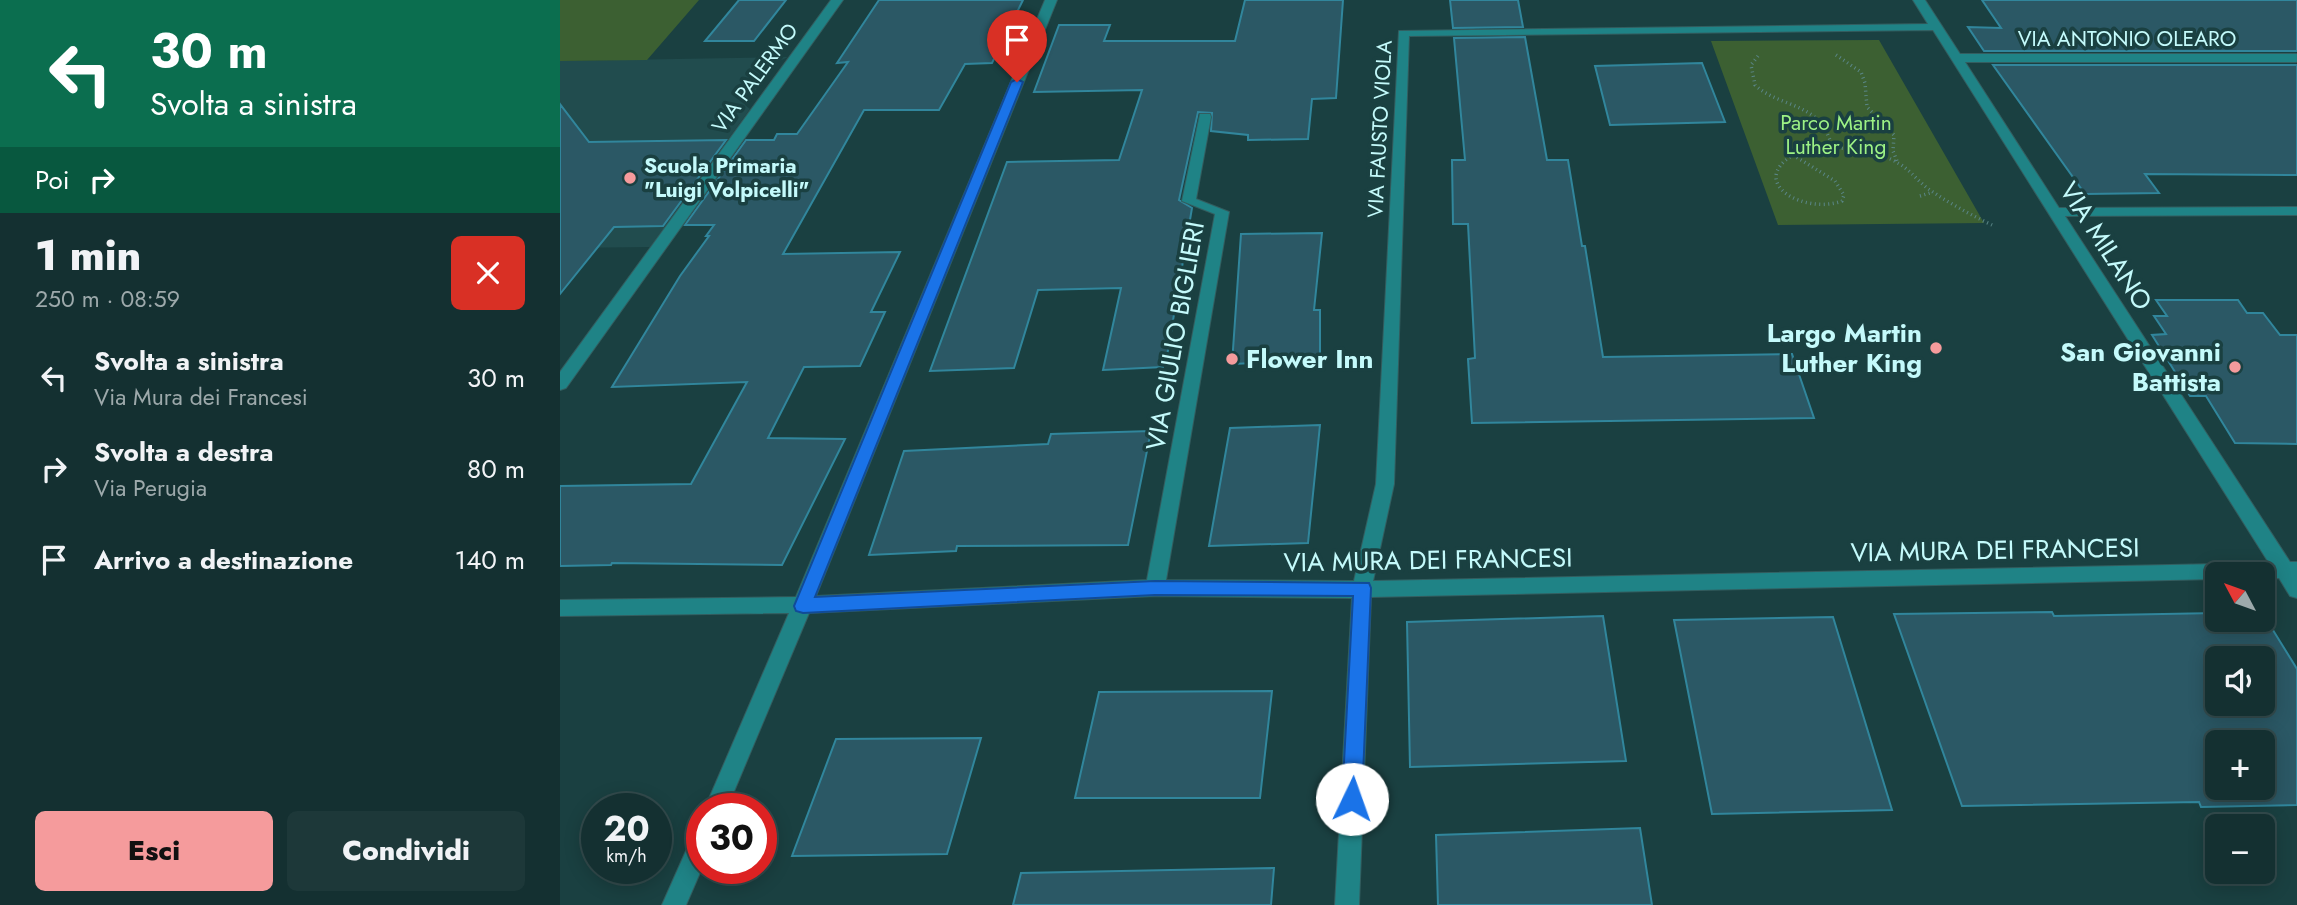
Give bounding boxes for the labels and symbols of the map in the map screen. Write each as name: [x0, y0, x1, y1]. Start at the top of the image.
pin: [987, 10, 1047, 82]
street label: VIA PALERMO: [705, 17, 805, 139]
street label: VIA ANTONIO OLEARO: [2018, 24, 2236, 54]
street label: VIA FAUSTO VIOLA: [1360, 39, 1400, 219]
park label: Parco Martin Luther King: [1780, 108, 1892, 162]
place label: Scuola Primaria "Luigi Volpicelli": [644, 151, 809, 205]
marker: Scuola Primaria "Luigi Volpicelli": [622, 170, 638, 186]
street label: VIA MILANO: [2050, 174, 2162, 318]
street label: VIA GIULIO BIGLIERI: [1136, 218, 1214, 454]
place label: Largo Martin Luther King: [1767, 314, 1922, 382]
place label: San Giovanni Battista: [2060, 333, 2221, 401]
place label: Flower Inn: [1246, 340, 1373, 378]
marker: Largo Martin Luther King: [1928, 340, 1944, 356]
marker: Flower Inn: [1224, 351, 1240, 367]
marker: San Giovanni Battista: [2227, 359, 2243, 375]
street label: VIA MURA DEI FRANCESI: [1850, 528, 2140, 572]
street label: VIA MURA DEI FRANCESI: [1283, 538, 1573, 582]
north arrow: [2205, 562, 2275, 632]
position arrow: [1315, 762, 1389, 836]
speed limit sign: 30: [686, 793, 777, 884]

